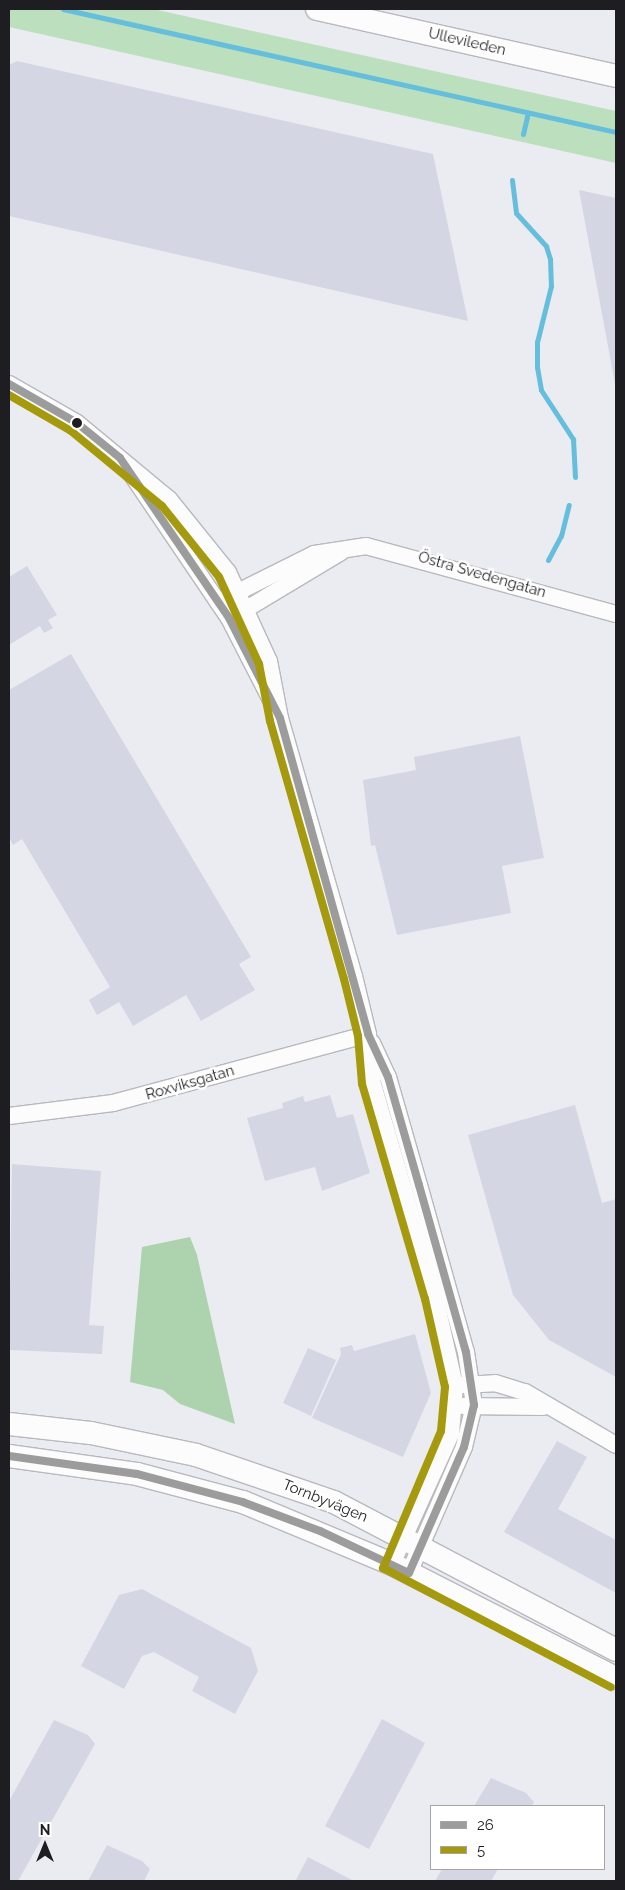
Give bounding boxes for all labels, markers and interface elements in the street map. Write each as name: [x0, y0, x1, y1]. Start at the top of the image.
street label: Ullevileden: [426, 24, 508, 60]
unlabelled marker: [72, 418, 82, 428]
street label: Östra Svedengatan: [416, 548, 548, 602]
street label: Roxviksgatan: [144, 1062, 236, 1104]
street label: Tornbyvägen: [280, 1476, 370, 1526]
legend: [430, 1805, 605, 1870]
text: 26: [477, 1816, 494, 1834]
north arrow: [20, 1820, 70, 1870]
text: N: [40, 1822, 50, 1838]
text: 5: [477, 1841, 485, 1859]

